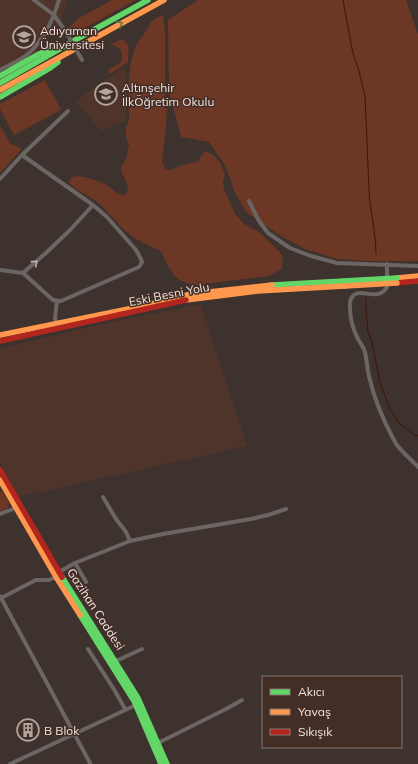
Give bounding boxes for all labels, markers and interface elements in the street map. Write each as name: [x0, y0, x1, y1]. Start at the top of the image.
one-way arrow: [116, 22, 123, 29]
place label: Adıyaman Üniversitesi: [40, 23, 104, 52]
school or university icon: Adıyaman Üniversitesi: [11, 24, 37, 50]
place label: Altınşehir İlkÖğretim Okulu: [122, 80, 214, 109]
school or university icon: Altınşehir İlkÖğretim Okulu: [93, 81, 119, 107]
one-way arrow: [30, 260, 38, 267]
street label: Eski Besni Yolu: [127, 279, 211, 309]
street label: Gazihan Caddesi: [64, 565, 128, 653]
legend: [262, 676, 402, 748]
text: Akıcı: [298, 684, 325, 699]
text: Yavaş: [297, 704, 331, 719]
building icon: B Blok: [15, 717, 41, 743]
place label: B Blok: [44, 723, 80, 738]
text: Sıkışık: [298, 724, 333, 739]

